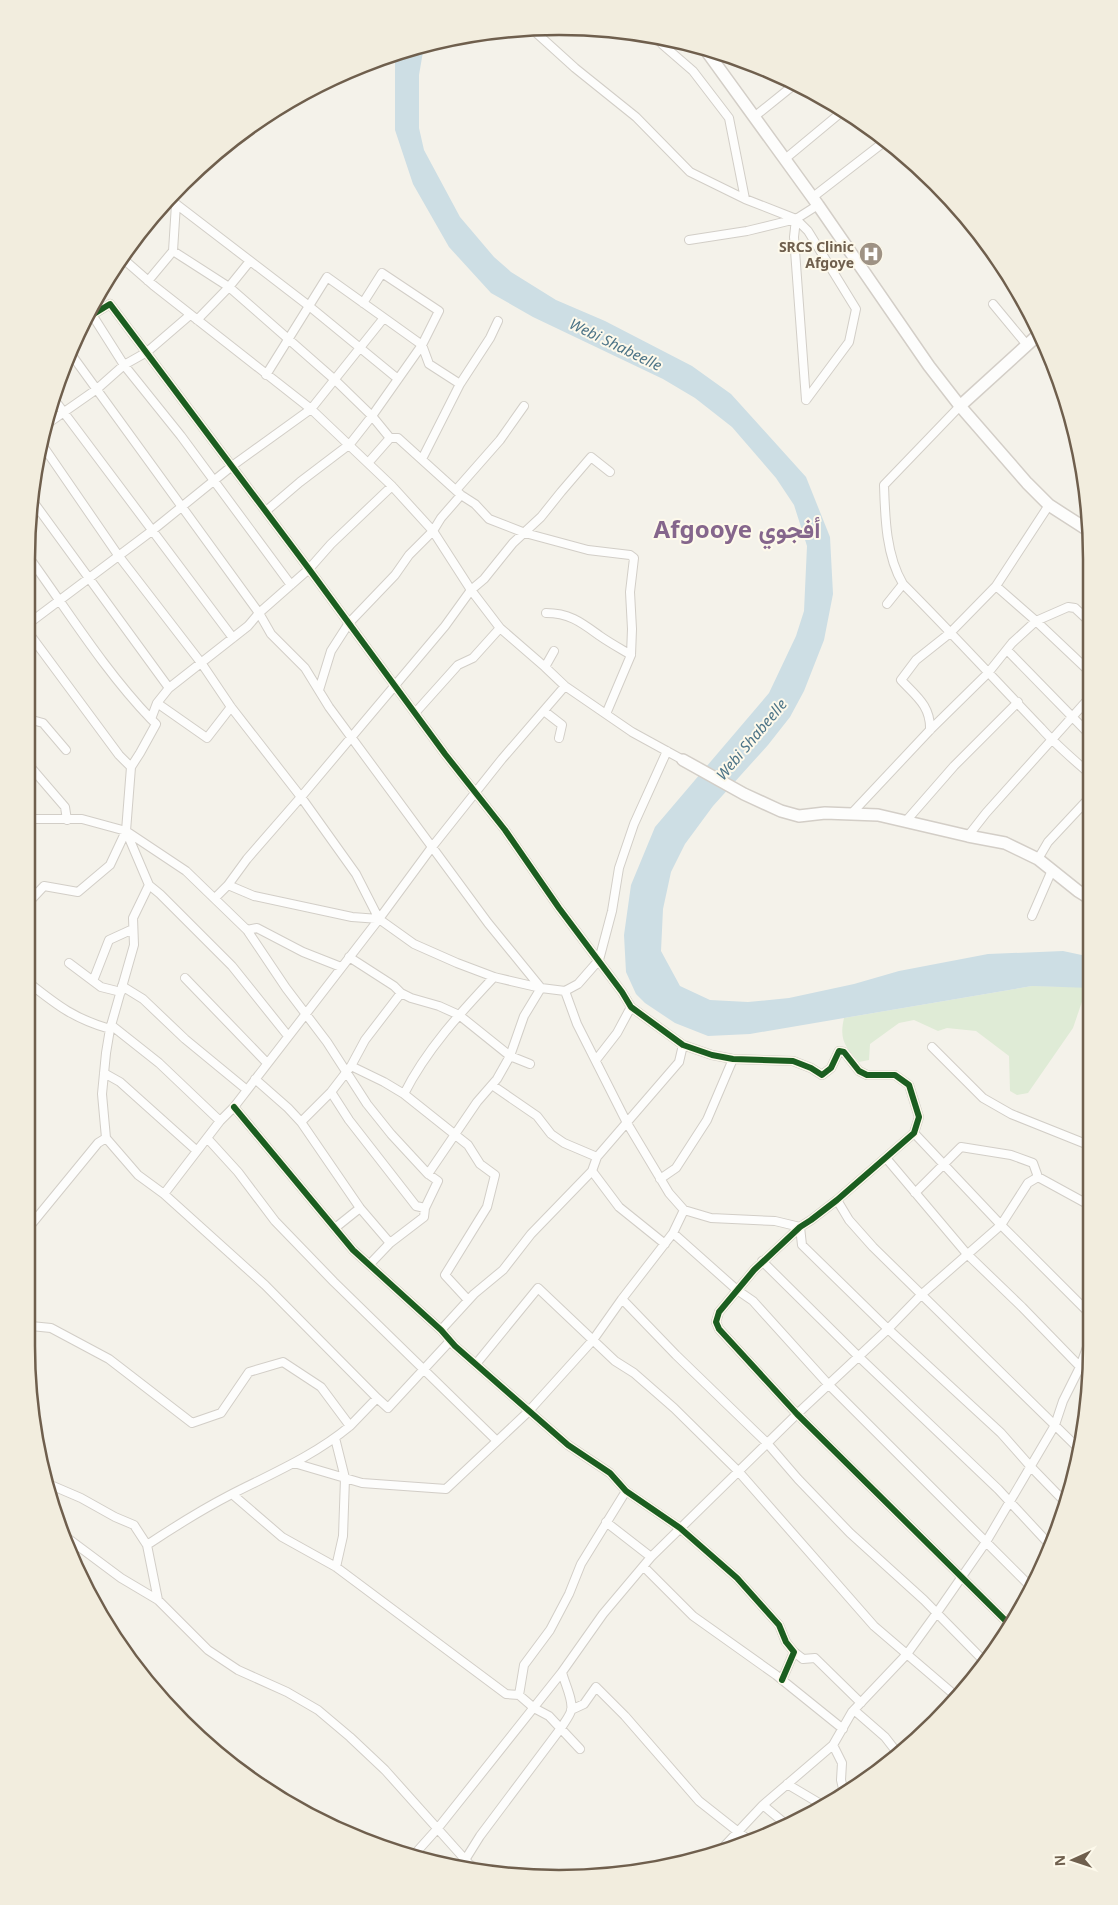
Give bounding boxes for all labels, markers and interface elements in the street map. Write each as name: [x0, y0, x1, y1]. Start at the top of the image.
place label: SRCS Clinic Afgoye: [779, 237, 854, 272]
hospital icon: SRCS Clinic Afgoye: [858, 241, 884, 267]
water label: Webi Shabeelle: [567, 313, 666, 375]
district label: Afgooye أفجوي: [654, 512, 820, 550]
water label: Webi Shabeelle: [711, 694, 791, 784]
north arrow: [1048, 1835, 1098, 1885]
text: N: [1050, 1855, 1069, 1867]

